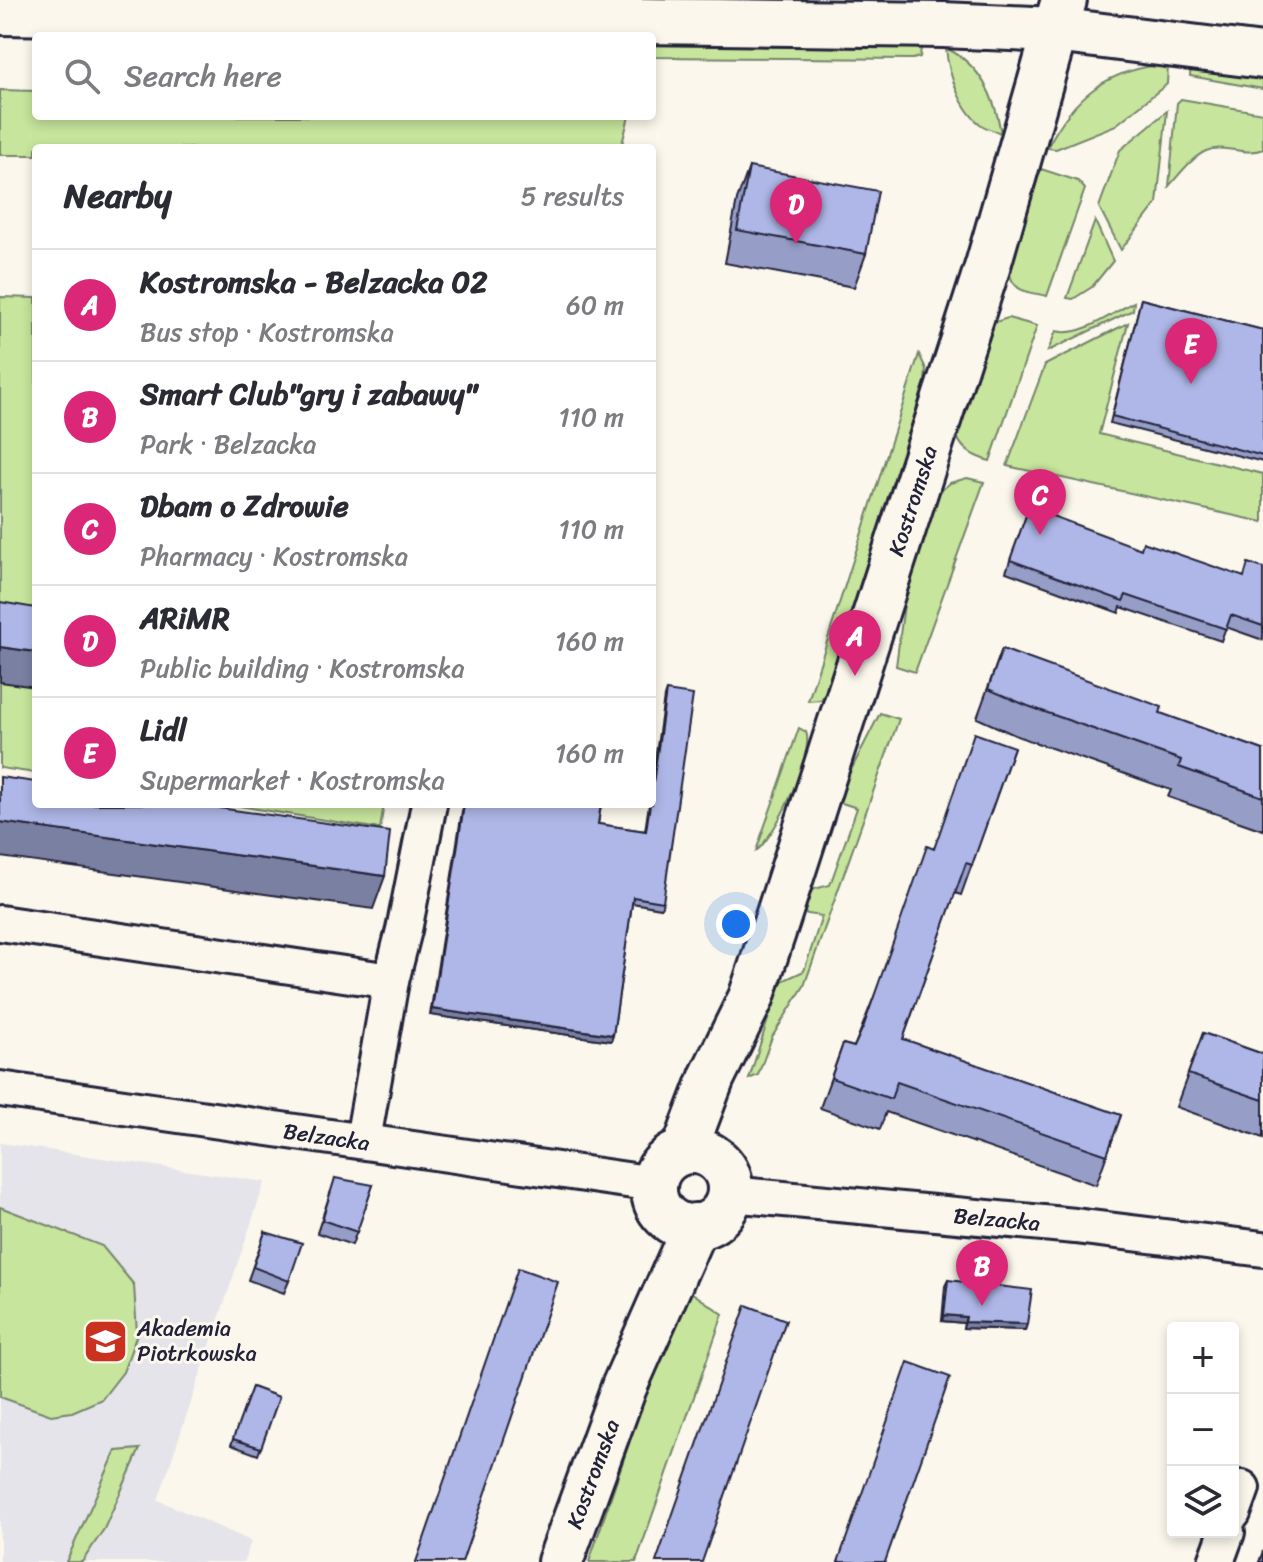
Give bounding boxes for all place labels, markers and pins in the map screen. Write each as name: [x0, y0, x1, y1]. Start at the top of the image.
pin: D: [770, 178, 822, 244]
pin: E: [1165, 318, 1217, 384]
pin: C: [1014, 469, 1066, 535]
pin: A: [829, 610, 881, 676]
pin: B: [956, 1240, 1008, 1306]
place label: Akademia Piotrkowska: [136, 1309, 257, 1373]
school or university icon: Akademia Piotrkowska: [82, 1317, 130, 1365]

